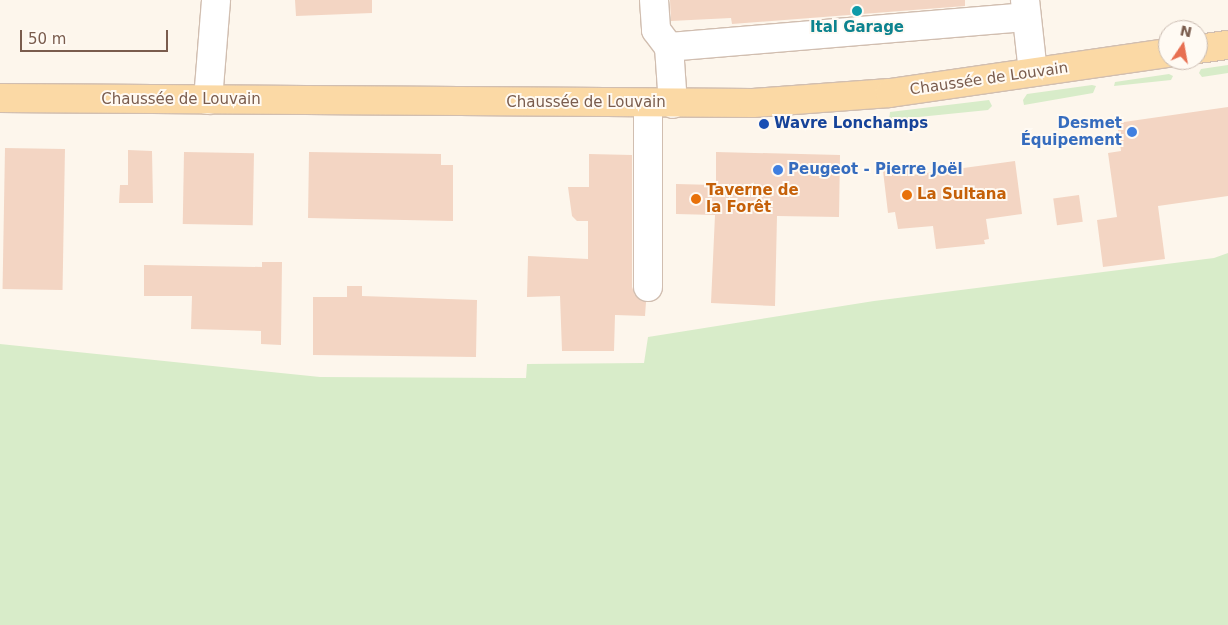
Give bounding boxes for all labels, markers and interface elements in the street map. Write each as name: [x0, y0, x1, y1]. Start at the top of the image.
marker: Ital Garage: [851, 5, 863, 17]
place label: Ital Garage: [810, 19, 904, 37]
scale bar: [22, 20, 170, 52]
north arrow: [1158, 20, 1208, 70]
text: N: [1179, 22, 1193, 40]
text: 50 m: [28, 30, 66, 48]
street label: Chaussée de Louvain: [909, 59, 1069, 99]
street label: Chaussée de Louvain: [101, 91, 261, 109]
street label: Chaussée de Louvain: [506, 94, 666, 112]
place label: Desmet Équipement: [1021, 114, 1122, 149]
place label: Wavre Lonchamps: [774, 115, 928, 133]
marker: Wavre Lonchamps: [758, 118, 770, 130]
marker: Desmet Équipement: [1126, 126, 1138, 138]
place label: Peugeot - Pierre Joël: [788, 161, 963, 179]
marker: Peugeot - Pierre Joël: [772, 164, 784, 176]
place label: Taverne de la Forêt: [706, 181, 799, 216]
place label: La Sultana: [917, 186, 1007, 204]
marker: La Sultana: [901, 189, 913, 201]
marker: Taverne de la Forêt: [690, 193, 702, 205]

